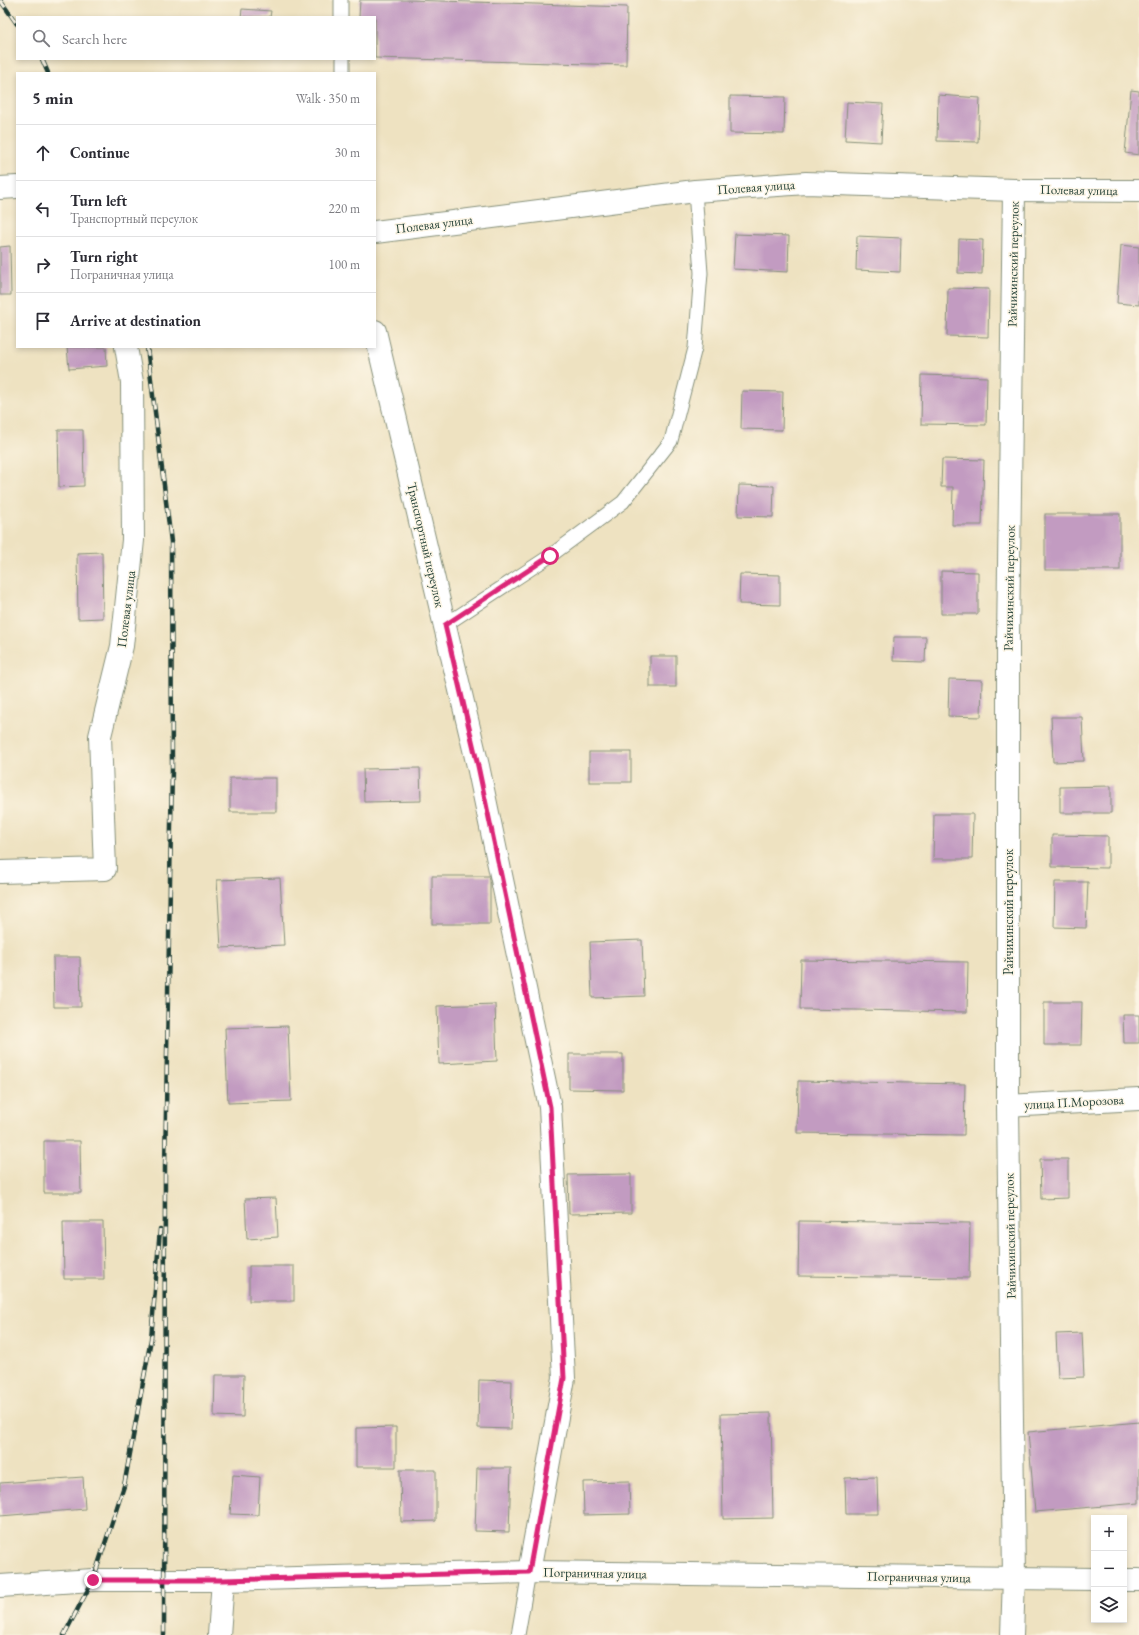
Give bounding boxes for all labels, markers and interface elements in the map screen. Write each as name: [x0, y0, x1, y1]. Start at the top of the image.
search box: [16, 16, 376, 60]
icon: search: [30, 27, 52, 49]
text: Search here: [62, 29, 127, 48]
text: 5 min: [32, 87, 73, 109]
text: Walk · 350 m: [296, 90, 360, 107]
icon: ahead: [32, 142, 54, 164]
text: Continue: [70, 143, 130, 162]
text: 30 m: [335, 144, 360, 161]
street label: Полевая улица: [717, 176, 796, 198]
street label: Полевая улица: [1040, 181, 1119, 199]
text: Turn left: [70, 191, 127, 210]
icon: left: [32, 198, 54, 220]
text: 220 m: [329, 200, 360, 217]
street label: Райчихинский переулок: [1003, 200, 1023, 327]
text: Транспортный переулок: [70, 210, 198, 227]
street label: Полевая улица: [394, 211, 474, 237]
text: Turn right: [70, 247, 138, 266]
icon: right: [32, 254, 54, 276]
text: 100 m: [329, 256, 360, 273]
text: Пограничная улица: [70, 266, 174, 283]
icon: arrive: [32, 310, 54, 332]
text: Arrive at destination: [70, 311, 201, 330]
street label: Транспортный переулок: [403, 481, 449, 610]
street label: Райчихинский переулок: [999, 524, 1019, 651]
route start: [541, 547, 559, 565]
street label: Полевая улица: [113, 569, 139, 649]
street label: Райчихинский переулок: [1000, 848, 1017, 975]
street label: улица П.Морозова: [1024, 1091, 1125, 1113]
street label: Райчихинский переулок: [1000, 1172, 1020, 1299]
map controls: [1091, 1515, 1127, 1623]
button: +: [1091, 1515, 1127, 1551]
button: −: [1091, 1551, 1127, 1587]
street label: Пограничная улица: [543, 1564, 648, 1582]
street label: Пограничная улица: [867, 1568, 972, 1586]
route end: [84, 1571, 102, 1589]
button: layers: [1091, 1587, 1127, 1623]

